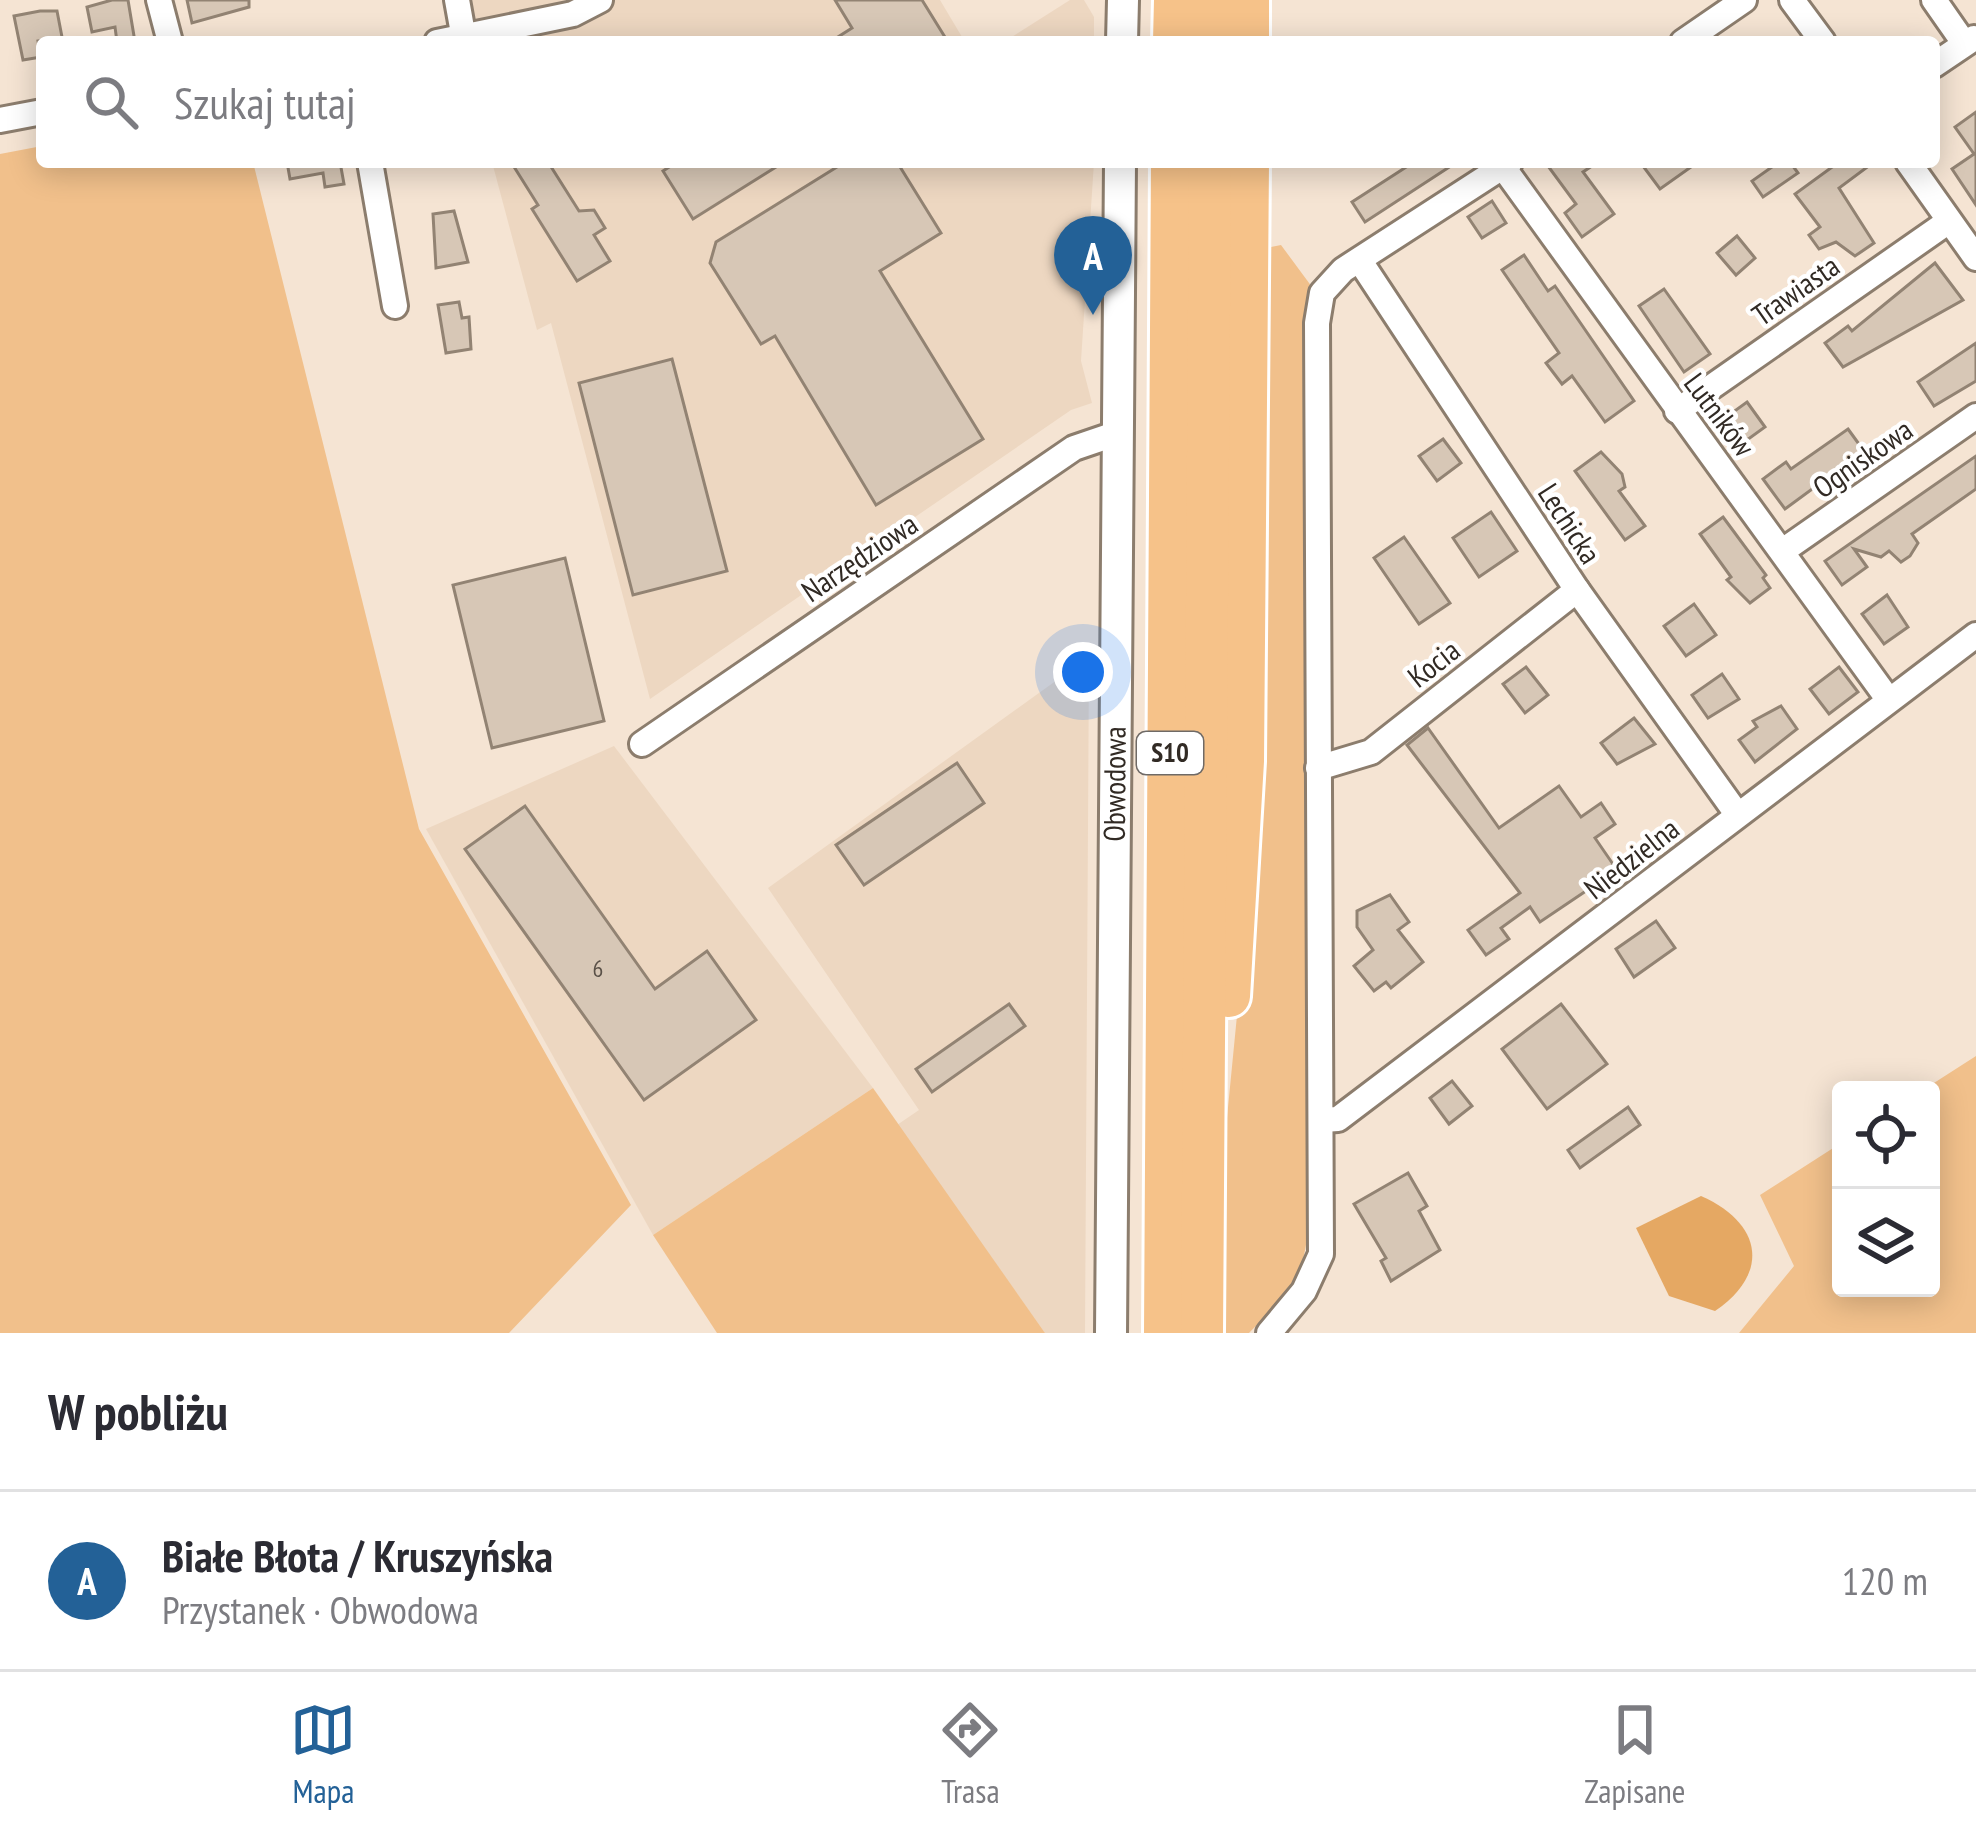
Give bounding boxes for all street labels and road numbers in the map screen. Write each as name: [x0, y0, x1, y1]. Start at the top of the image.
street label: Trawiasta: [1744, 246, 1846, 334]
street label: Lutników: [1676, 365, 1764, 464]
street label: Ogniskowa: [1805, 409, 1920, 506]
street label: Lechicka: [1530, 476, 1611, 571]
street label: Narzędziowa: [794, 504, 925, 610]
street label: Kocia: [1399, 630, 1467, 695]
street label: Obwodowa: [1094, 726, 1134, 842]
road number: S10: [1137, 732, 1203, 774]
street label: Niedzielna: [1576, 809, 1686, 907]

